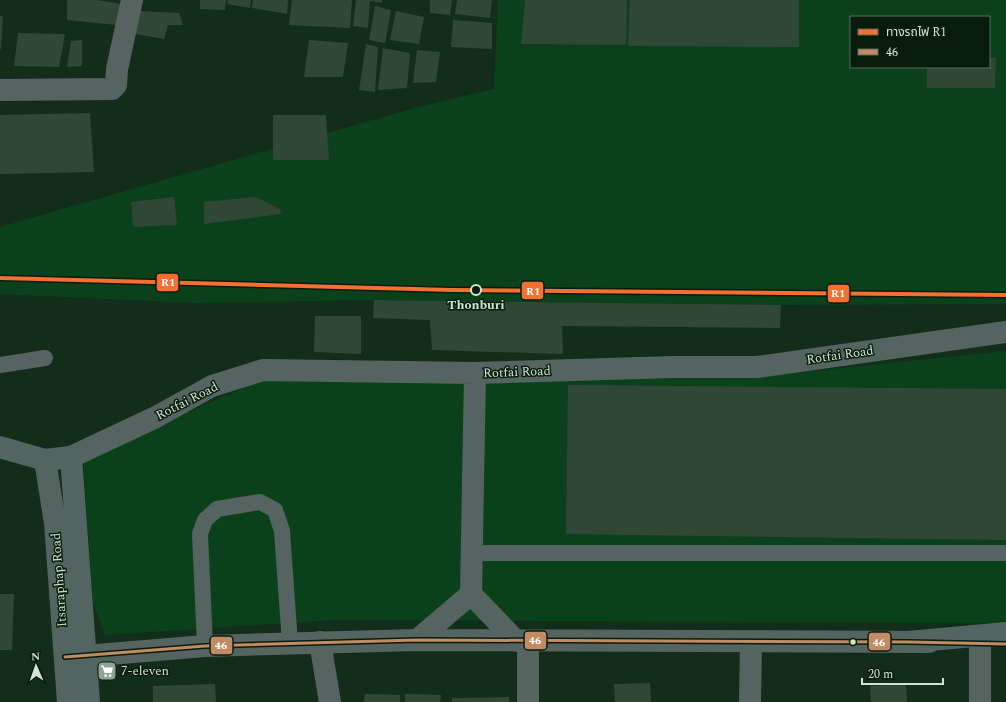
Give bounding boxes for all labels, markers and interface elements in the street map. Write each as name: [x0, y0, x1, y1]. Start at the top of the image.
legend: [850, 16, 990, 68]
text: ทางรถไฟ R1: [886, 23, 946, 42]
text: 46: [886, 43, 898, 62]
line badge: R1: [156, 273, 179, 292]
text: R1: [161, 274, 175, 291]
line badge: R1: [521, 281, 544, 300]
text: R1: [526, 283, 540, 300]
marker: Thonburi: [470, 284, 482, 296]
line badge: R1: [827, 284, 850, 303]
text: R1: [831, 285, 845, 302]
place label: Thonburi: [447, 295, 505, 315]
street label: Rotfai Road: [805, 340, 875, 370]
street label: Rotfai Road: [483, 361, 551, 383]
street label: Rotfai Road: [152, 377, 222, 425]
street label: Itsaraphap Road: [46, 532, 72, 628]
line badge: 46: [524, 631, 547, 650]
text: 46: [529, 632, 541, 649]
line badge: 46: [868, 632, 891, 651]
text: 46: [873, 634, 885, 651]
line badge: 46: [210, 636, 233, 655]
text: 46: [215, 637, 227, 654]
unlabelled marker: [848, 637, 858, 647]
north arrow: [16, 646, 56, 686]
text: N: [31, 648, 40, 665]
supermarket icon: 7-eleven: [96, 660, 118, 682]
scale bar: [862, 660, 943, 686]
place label: 7-eleven: [121, 661, 169, 681]
text: 20 m: [868, 665, 893, 684]

